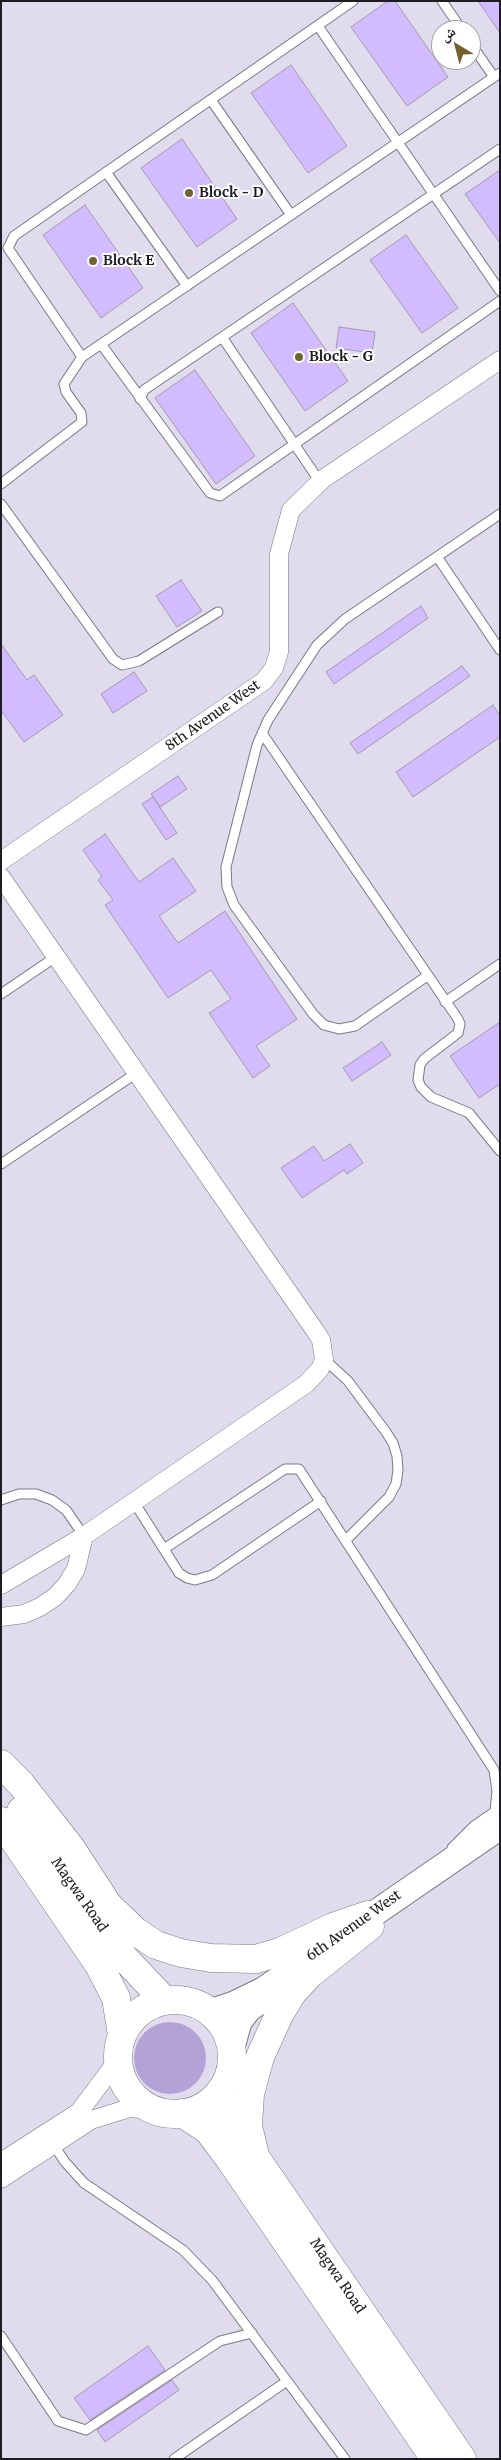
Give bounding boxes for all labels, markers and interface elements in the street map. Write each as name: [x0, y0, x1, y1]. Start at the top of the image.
north arrow: [431, 20, 481, 70]
text: ش: [436, 22, 459, 45]
place label: Block - D: [199, 185, 263, 201]
marker: Block - D: [183, 187, 195, 199]
place label: Block E: [103, 253, 154, 269]
marker: Block E: [87, 255, 99, 267]
place label: Block - G: [309, 349, 373, 365]
marker: Block - G: [293, 351, 305, 363]
street label: 8th Avenue West: [162, 677, 264, 755]
street label: Magwa Road: [47, 1855, 111, 1935]
street label: 6th Avenue West: [303, 1887, 405, 1965]
street label: Magwa Road: [306, 2235, 368, 2317]

